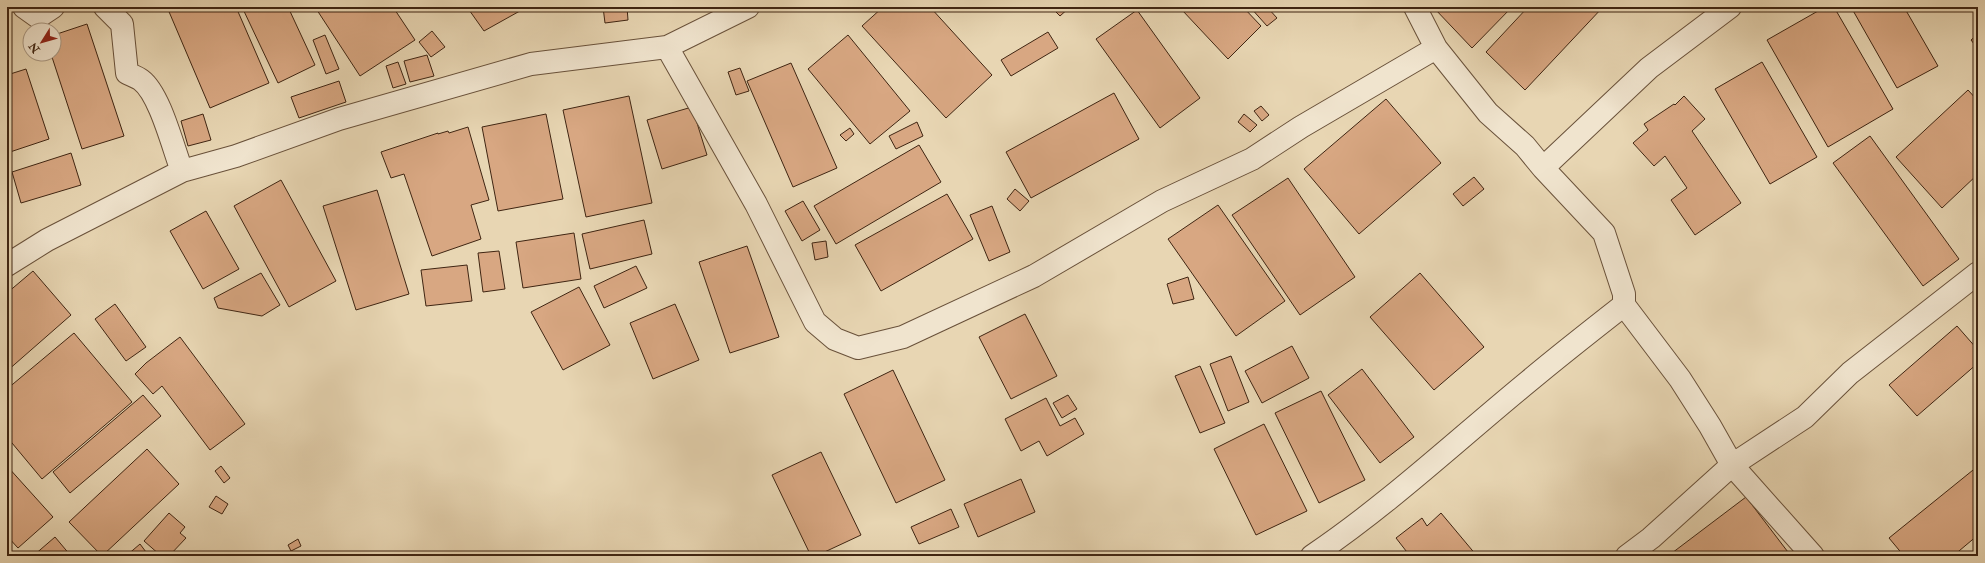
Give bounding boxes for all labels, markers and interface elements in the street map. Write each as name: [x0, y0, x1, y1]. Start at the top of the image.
north arrow: [22, 22, 62, 62]
text: N: [26, 39, 43, 56]

